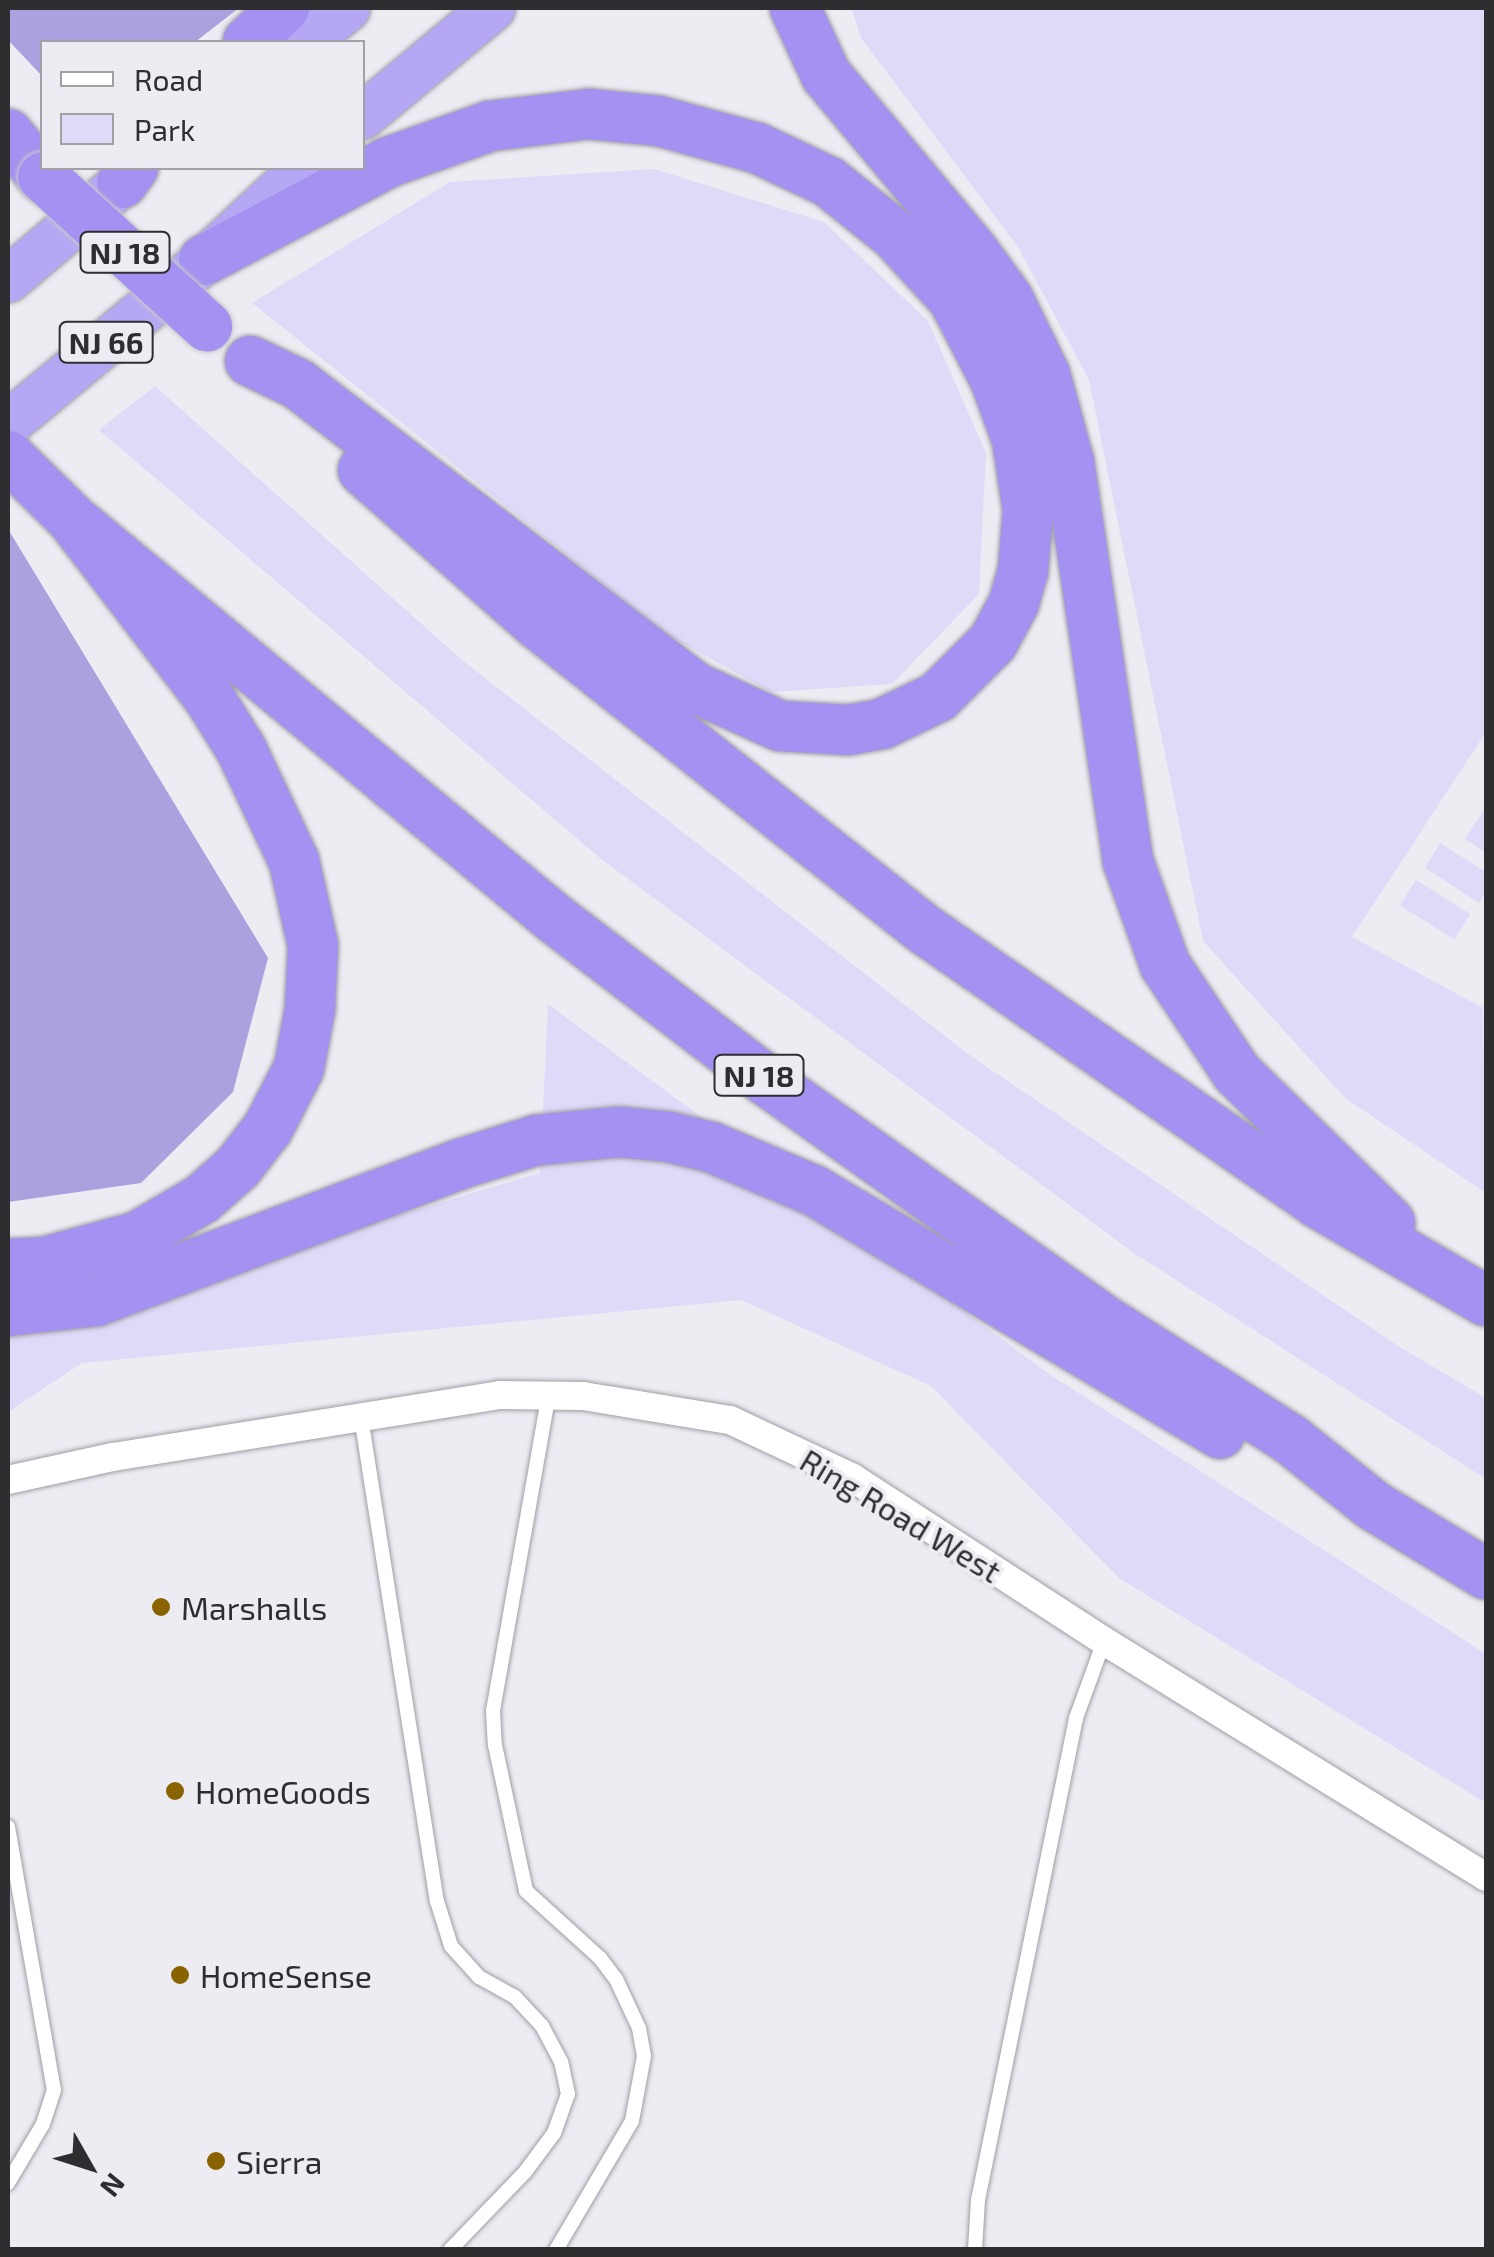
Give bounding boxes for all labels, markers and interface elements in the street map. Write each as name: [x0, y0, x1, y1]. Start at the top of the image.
legend: [40, 40, 365, 170]
text: Road: [134, 61, 203, 97]
text: Park: [134, 111, 195, 147]
road number: NJ 18: [78, 227, 172, 277]
road number: NJ 66: [58, 317, 154, 367]
road number: NJ 18: [712, 1050, 806, 1100]
street label: Ring Road West: [794, 1440, 1008, 1590]
place label: Marshalls: [181, 1588, 327, 1626]
marker: Marshalls: [150, 1596, 172, 1618]
place label: HomeGoods: [195, 1772, 371, 1810]
marker: HomeGoods: [164, 1780, 186, 1802]
place label: HomeSense: [200, 1956, 372, 1994]
marker: HomeSense: [169, 1964, 191, 1986]
north arrow: [40, 2117, 140, 2217]
place label: Sierra: [236, 2142, 322, 2180]
marker: Sierra: [205, 2150, 227, 2172]
text: N: [94, 2167, 133, 2204]

